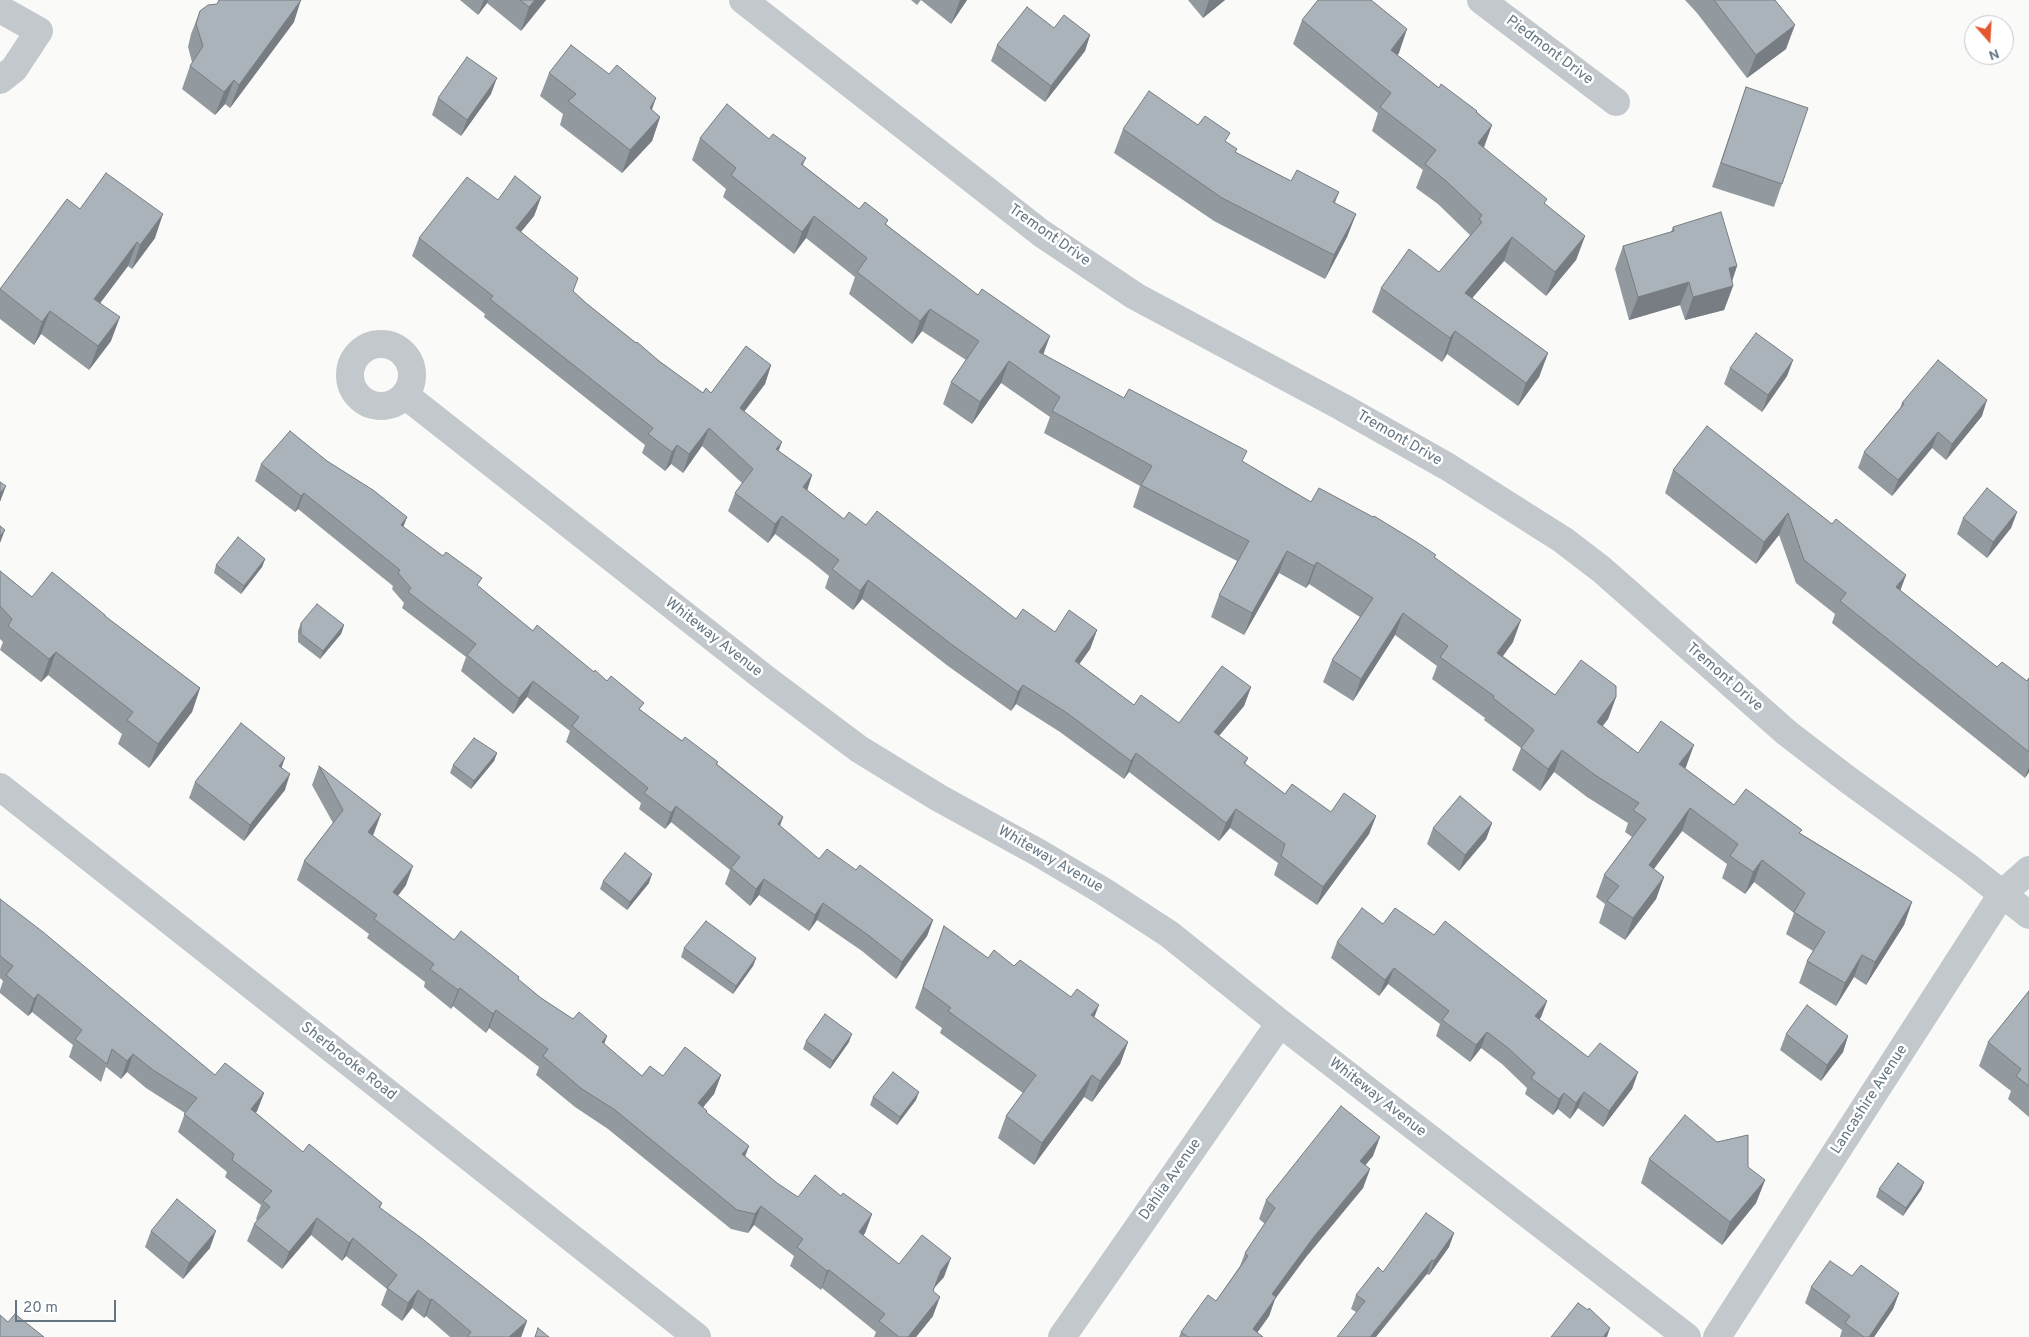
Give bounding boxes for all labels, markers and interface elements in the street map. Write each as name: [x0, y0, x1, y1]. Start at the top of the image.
street label: Piedmont Drive: [1502, 12, 1596, 90]
north arrow: [1964, 15, 2014, 65]
text: N: [1986, 44, 2001, 63]
street label: Tremont Drive: [1005, 201, 1093, 271]
street label: Tremont Drive: [1353, 407, 1445, 471]
street label: Whiteway Avenue: [661, 594, 765, 682]
street label: Tremont Drive: [1682, 640, 1766, 716]
street label: Whiteway Avenue: [994, 823, 1106, 897]
street label: Sherbrooke Road: [297, 1019, 399, 1105]
street label: Lancashire Avenue: [1828, 1042, 1912, 1158]
street label: Whiteway Avenue: [1325, 1054, 1429, 1142]
street label: Dahlia Avenue: [1136, 1136, 1206, 1224]
scale bar: [18, 1290, 119, 1322]
text: 20 m: [23, 1299, 58, 1318]

